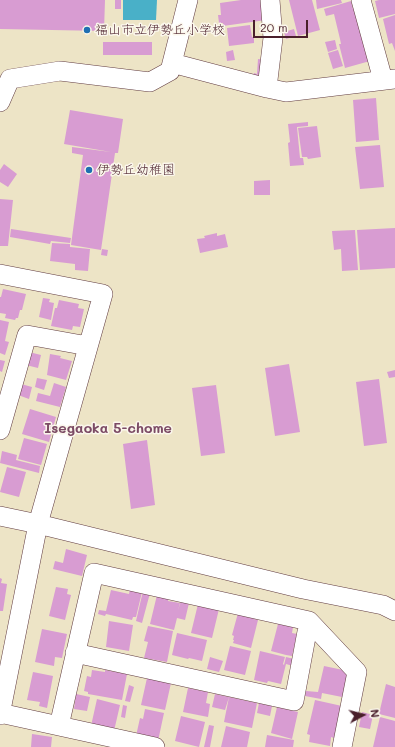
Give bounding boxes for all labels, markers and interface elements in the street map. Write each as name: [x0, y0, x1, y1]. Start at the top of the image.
scale bar: [255, 12, 310, 38]
text: 20 m: [260, 19, 288, 35]
place label: 福山市立伊勢丘小学校: [95, 22, 225, 38]
marker: 福山市立伊勢丘小学校: [82, 25, 92, 35]
place label: 伊勢丘幼稚園: [97, 162, 175, 178]
marker: 伊勢丘幼稚園: [84, 165, 94, 175]
district label: Isegaoka 5-chome: [44, 421, 172, 437]
north arrow: [343, 695, 383, 735]
text: N: [367, 708, 383, 719]

